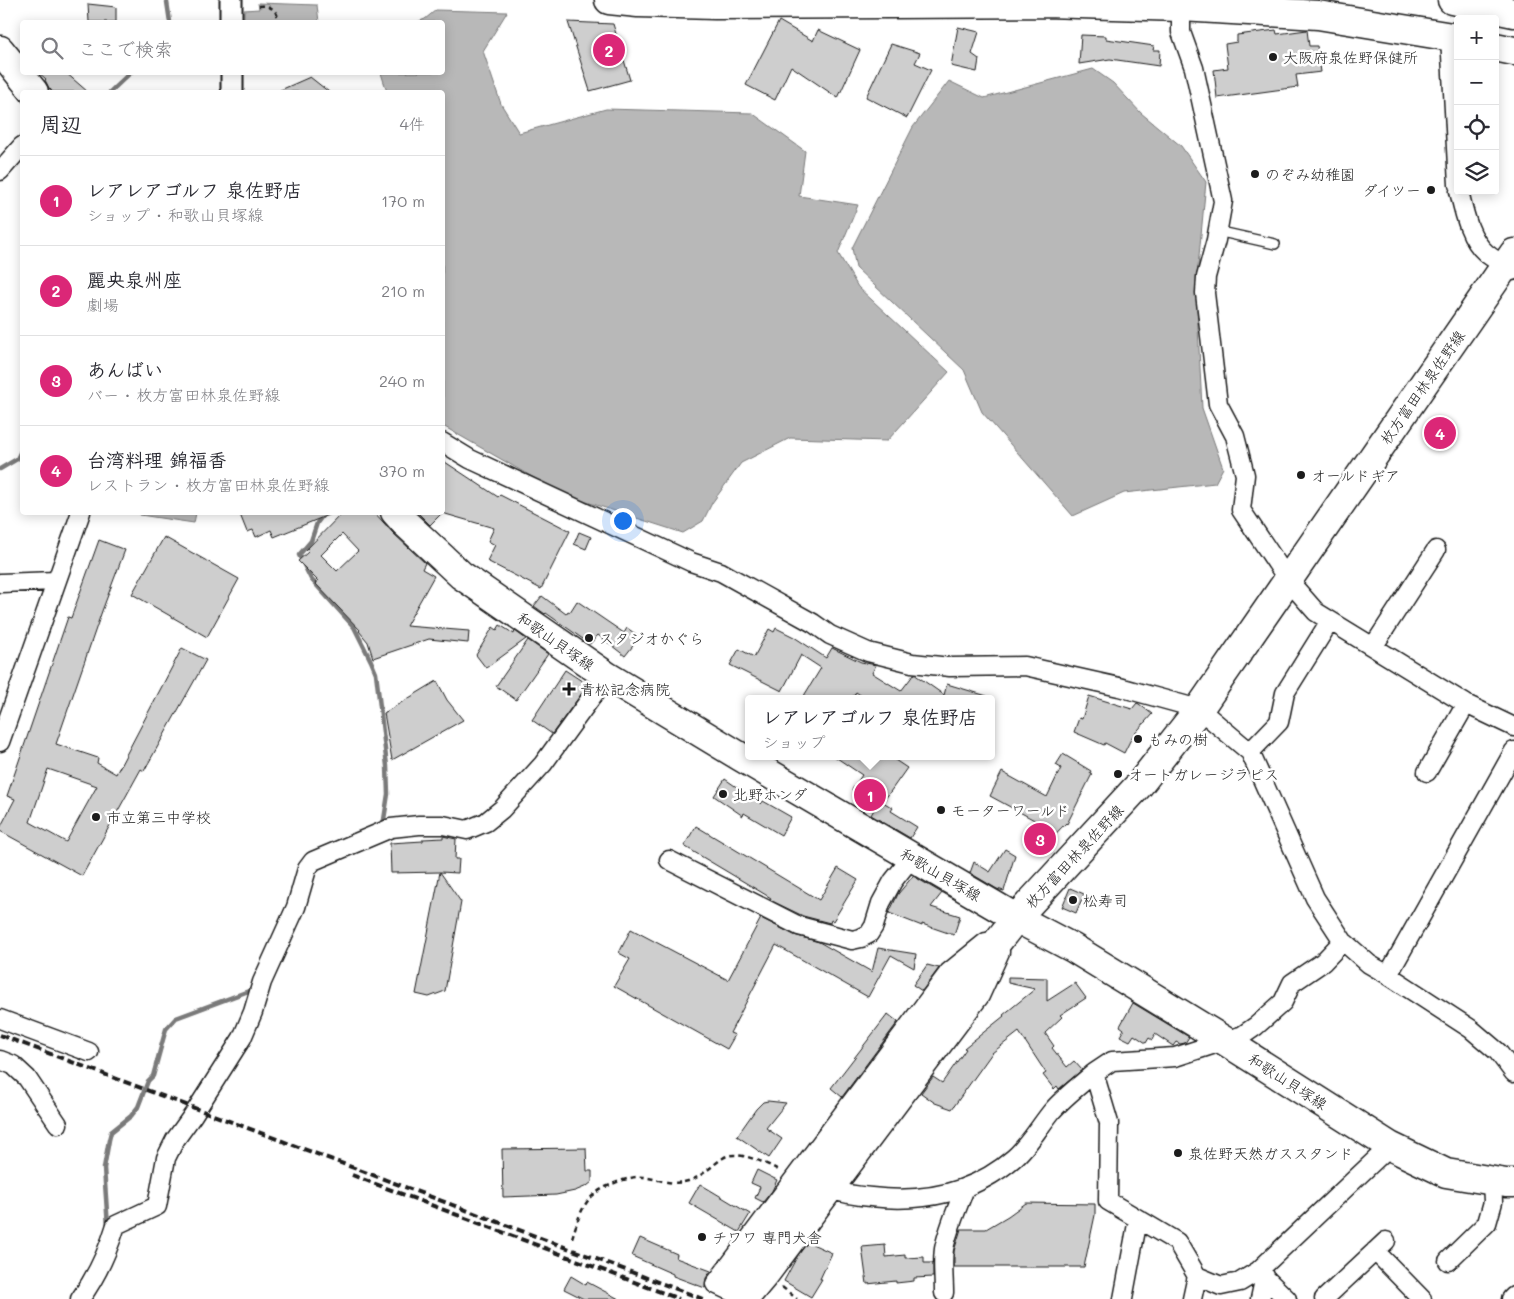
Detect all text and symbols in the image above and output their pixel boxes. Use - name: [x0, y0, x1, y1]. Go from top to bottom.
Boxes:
- map controls: [1454, 15, 1499, 195]
- button: +: [1454, 15, 1499, 60]
- search box: [20, 20, 445, 75]
- pin: 2: [593, 31, 625, 69]
- icon: search: [38, 34, 66, 62]
- text: ここで検索: [78, 36, 173, 61]
- place label: 大阪府泉佐野保健所: [1283, 47, 1418, 67]
- marker: 大阪府泉佐野保健所: [1267, 51, 1279, 63]
- button: −: [1454, 60, 1499, 105]
- button: locate: [1454, 105, 1499, 150]
- text: 周辺: [40, 110, 82, 137]
- text: 4件: [400, 113, 425, 134]
- button: layers: [1454, 150, 1499, 195]
- place label: のぞみ幼稚園: [1265, 164, 1355, 184]
- marker: のぞみ幼稚園: [1249, 168, 1261, 180]
- text: レアレアゴルフ 泉佐野店: [87, 177, 302, 202]
- place label: ダイツー: [1362, 180, 1421, 200]
- marker: ダイツー: [1425, 184, 1437, 196]
- text: 1: [52, 190, 60, 211]
- text: 170 m: [381, 190, 425, 211]
- text: ショップ · 和歌山貝塚線: [87, 204, 264, 225]
- text: 麗央泉州座: [87, 267, 182, 292]
- text: 2: [52, 280, 60, 301]
- text: 210 m: [381, 280, 425, 301]
- text: 劇場: [87, 294, 119, 315]
- street label: 枚方富田林泉佐野線: [1375, 326, 1469, 448]
- text: あんばい: [87, 357, 163, 382]
- text: 3: [51, 370, 61, 391]
- text: 240 m: [379, 370, 425, 391]
- text: バー · 枚方富田林泉佐野線: [87, 384, 280, 405]
- pin: 4: [1424, 414, 1456, 452]
- text: 台湾料理 錦福香: [87, 447, 227, 472]
- text: 4: [51, 460, 61, 481]
- text: 370 m: [379, 460, 425, 481]
- place label: オールドギア: [1311, 465, 1400, 485]
- marker: オールドギア: [1295, 469, 1307, 481]
- text: レストラン · 枚方富田林泉佐野線: [87, 474, 330, 495]
- your location: [610, 508, 636, 534]
- street label: 和歌山貝塚線: [513, 607, 599, 675]
- place label: スタジオかぐら: [599, 628, 704, 648]
- marker: スタジオかぐら: [583, 632, 595, 644]
- place label: 青松記念病院: [580, 679, 670, 699]
- marker: 青松記念病院: [562, 682, 576, 696]
- popup: [745, 695, 995, 760]
- text: レアレアゴルフ 泉佐野店: [762, 704, 978, 729]
- place label: もみの樹: [1148, 729, 1208, 749]
- text: ショップ: [762, 731, 826, 752]
- marker: もみの樹: [1132, 733, 1144, 745]
- place label: オートガレージラピス: [1128, 764, 1279, 784]
- marker: オートガレージラピス: [1112, 768, 1124, 780]
- pin: 1: [854, 776, 886, 814]
- place label: 北野ホンダ: [733, 784, 807, 804]
- marker: 北野ホンダ: [717, 788, 729, 800]
- place label: モーターワールド: [951, 800, 1070, 820]
- street label: 枚方富田林泉佐野線: [1021, 800, 1127, 912]
- marker: モーターワールド: [935, 804, 947, 816]
- place label: 市立第三中学校: [106, 807, 211, 827]
- marker: 市立第三中学校: [90, 811, 102, 823]
- pin: 3: [1024, 820, 1056, 858]
- street label: 和歌山貝塚線: [897, 843, 985, 905]
- place label: 松寿司: [1083, 890, 1128, 910]
- marker: 松寿司: [1067, 894, 1079, 906]
- street label: 和歌山貝塚線: [1245, 1048, 1331, 1114]
- place label: 泉佐野天然ガススタンド: [1188, 1143, 1354, 1163]
- marker: 泉佐野天然ガススタンド: [1172, 1147, 1184, 1159]
- place label: チワワ 専門犬舎: [712, 1227, 822, 1247]
- marker: チワワ 専門犬舎: [696, 1231, 708, 1243]

